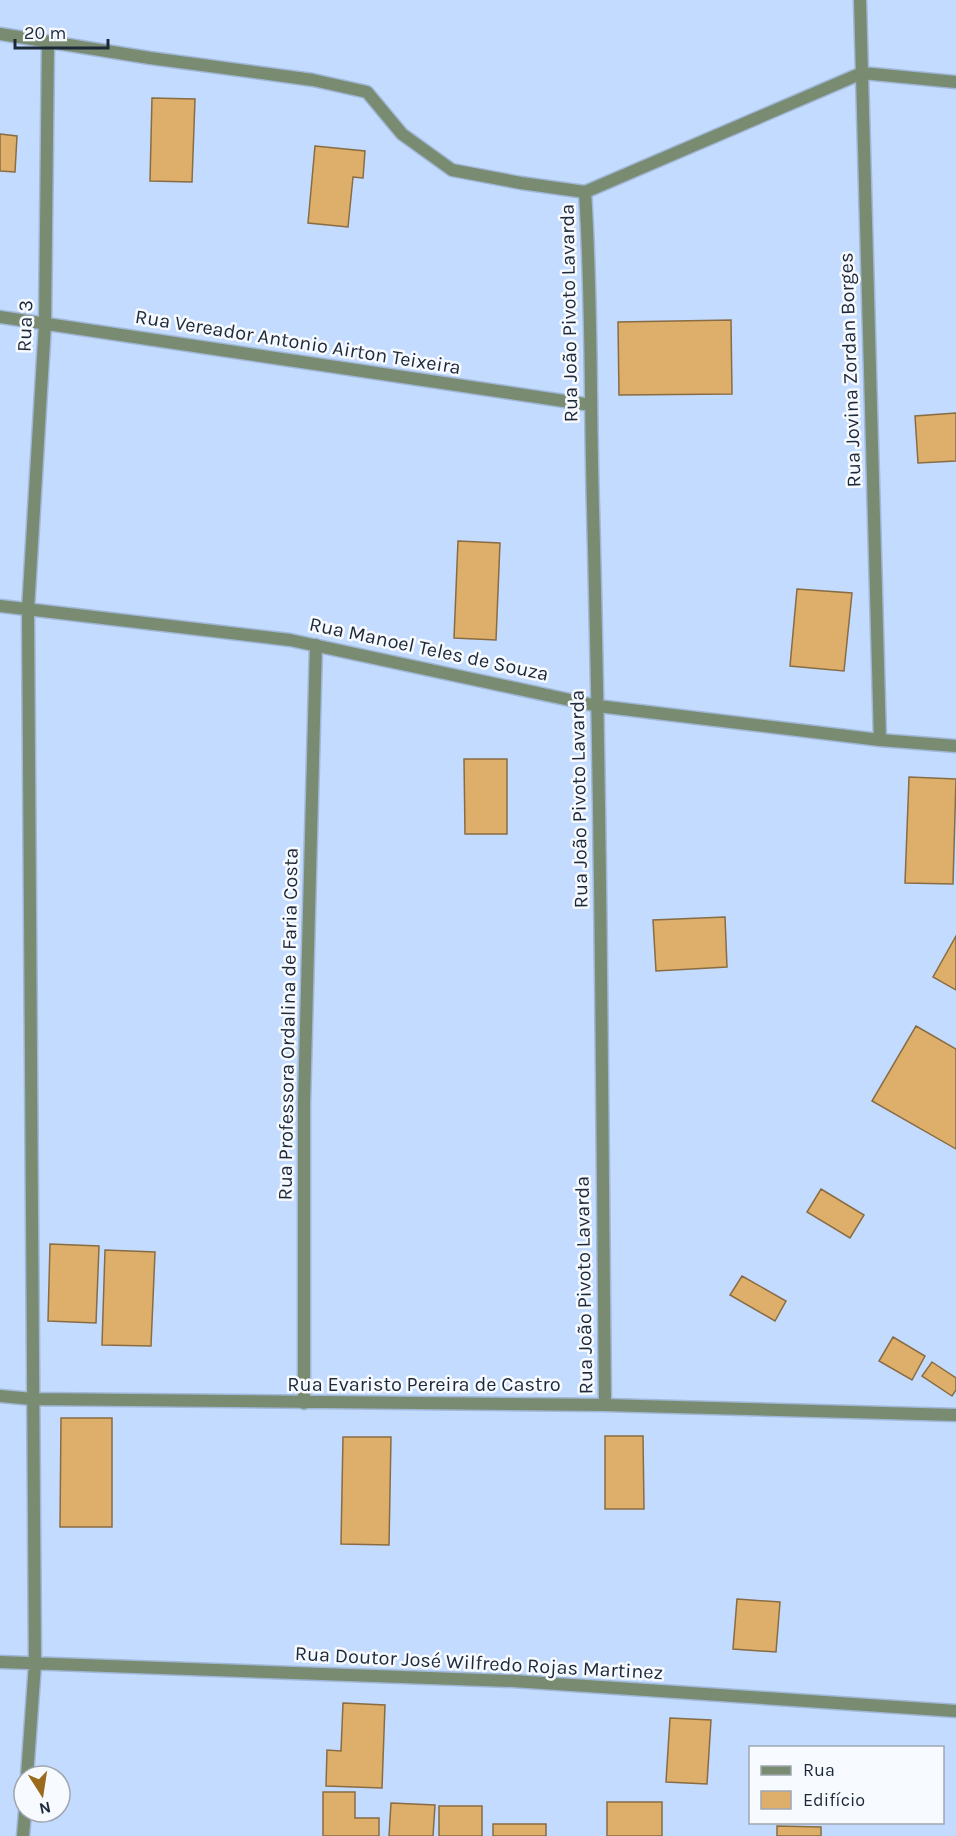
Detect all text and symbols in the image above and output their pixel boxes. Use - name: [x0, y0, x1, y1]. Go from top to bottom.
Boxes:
- scale bar: [15, 12, 108, 50]
- text: 20 m: [24, 22, 66, 44]
- street label: Rua João Pivoto Lavarda: [556, 204, 582, 422]
- street label: Rua Jovina Zordan Borges: [834, 252, 866, 488]
- street label: Rua 3: [13, 300, 37, 352]
- street label: Rua Vereador Antonio Airton Teixeira: [134, 305, 462, 379]
- street label: Rua Manoel Teles de Souza: [307, 612, 551, 686]
- street label: Rua João Pivoto Lavarda: [566, 690, 592, 908]
- street label: Rua Professora Ordalina de Faria Costa: [273, 847, 303, 1201]
- street label: Rua João Pivoto Lavarda: [571, 1176, 597, 1394]
- street label: Rua Evaristo Pereira de Castro: [287, 1373, 561, 1396]
- street label: Rua Doutor José Wilfredo Rojas Martinez: [294, 1642, 664, 1684]
- legend: [749, 1746, 944, 1824]
- text: Rua: [803, 1759, 835, 1781]
- north arrow: [12, 1764, 72, 1824]
- text: Edifício: [803, 1789, 865, 1811]
- text: N: [37, 1798, 53, 1819]

